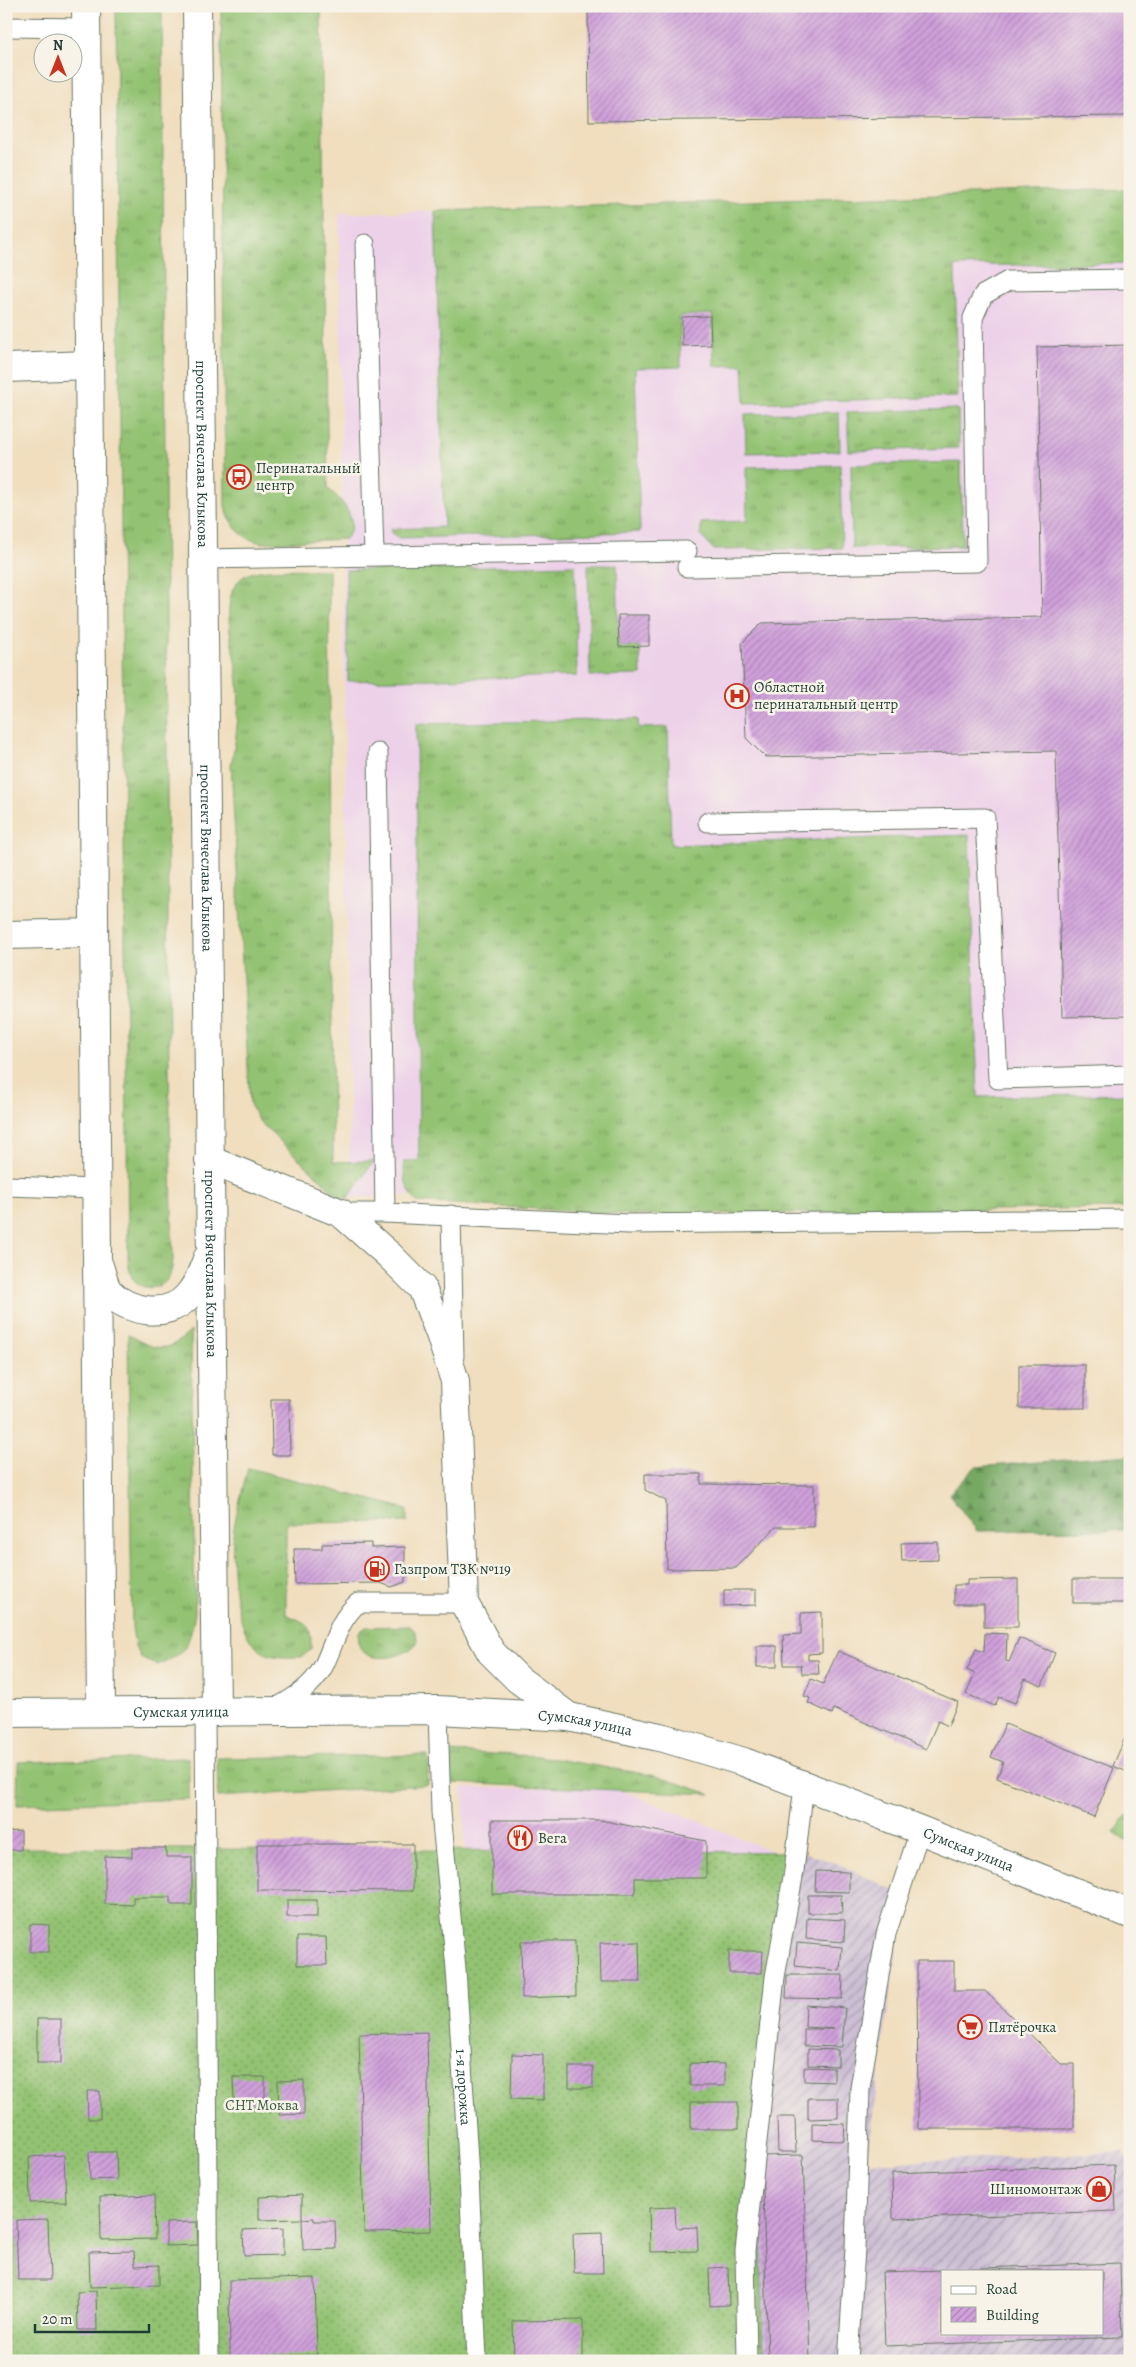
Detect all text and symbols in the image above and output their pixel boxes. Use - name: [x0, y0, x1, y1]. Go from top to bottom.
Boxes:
- north arrow: [32, 32, 82, 82]
- text: N: [53, 36, 63, 55]
- street label: проспект Вячеслава Клыкова: [191, 360, 213, 548]
- place label: Перинатальный центр: [256, 458, 361, 495]
- bus stop icon: Перинатальный центр: [226, 464, 252, 490]
- place label: Областной перинатальный центр: [754, 677, 898, 714]
- hospital icon: Областной перинатальный центр: [724, 683, 750, 709]
- street label: проспект Вячеслава Клыкова: [195, 764, 218, 952]
- street label: проспект Вячеслава Клыкова: [200, 1170, 222, 1358]
- fuel station icon: Газпром ТЗК №119: [364, 1556, 390, 1582]
- place label: Газпром ТЗК №119: [394, 1559, 511, 1579]
- street label: Сумская улица: [133, 1701, 229, 1722]
- street label: Сумская улица: [538, 1705, 634, 1741]
- street label: Сумская улица: [920, 1822, 1017, 1876]
- restaurant icon: Вега: [507, 1825, 533, 1851]
- place label: Вега: [538, 1828, 567, 1848]
- supermarket icon: Пятёрочка: [957, 2014, 983, 2040]
- place label: Пятёрочка: [988, 2017, 1057, 2037]
- street label: 1-я дорожка: [451, 2048, 476, 2126]
- park label: СНТ Моква: [225, 2095, 299, 2115]
- shop icon: Шиномонтаж: [1086, 2176, 1112, 2202]
- place label: Шиномонтаж: [990, 2179, 1082, 2199]
- legend: [941, 2270, 1104, 2334]
- text: Road: [986, 2279, 1018, 2299]
- scale bar: [35, 2302, 149, 2334]
- text: Building: [986, 2305, 1039, 2325]
- text: 20 m: [42, 2309, 73, 2329]

